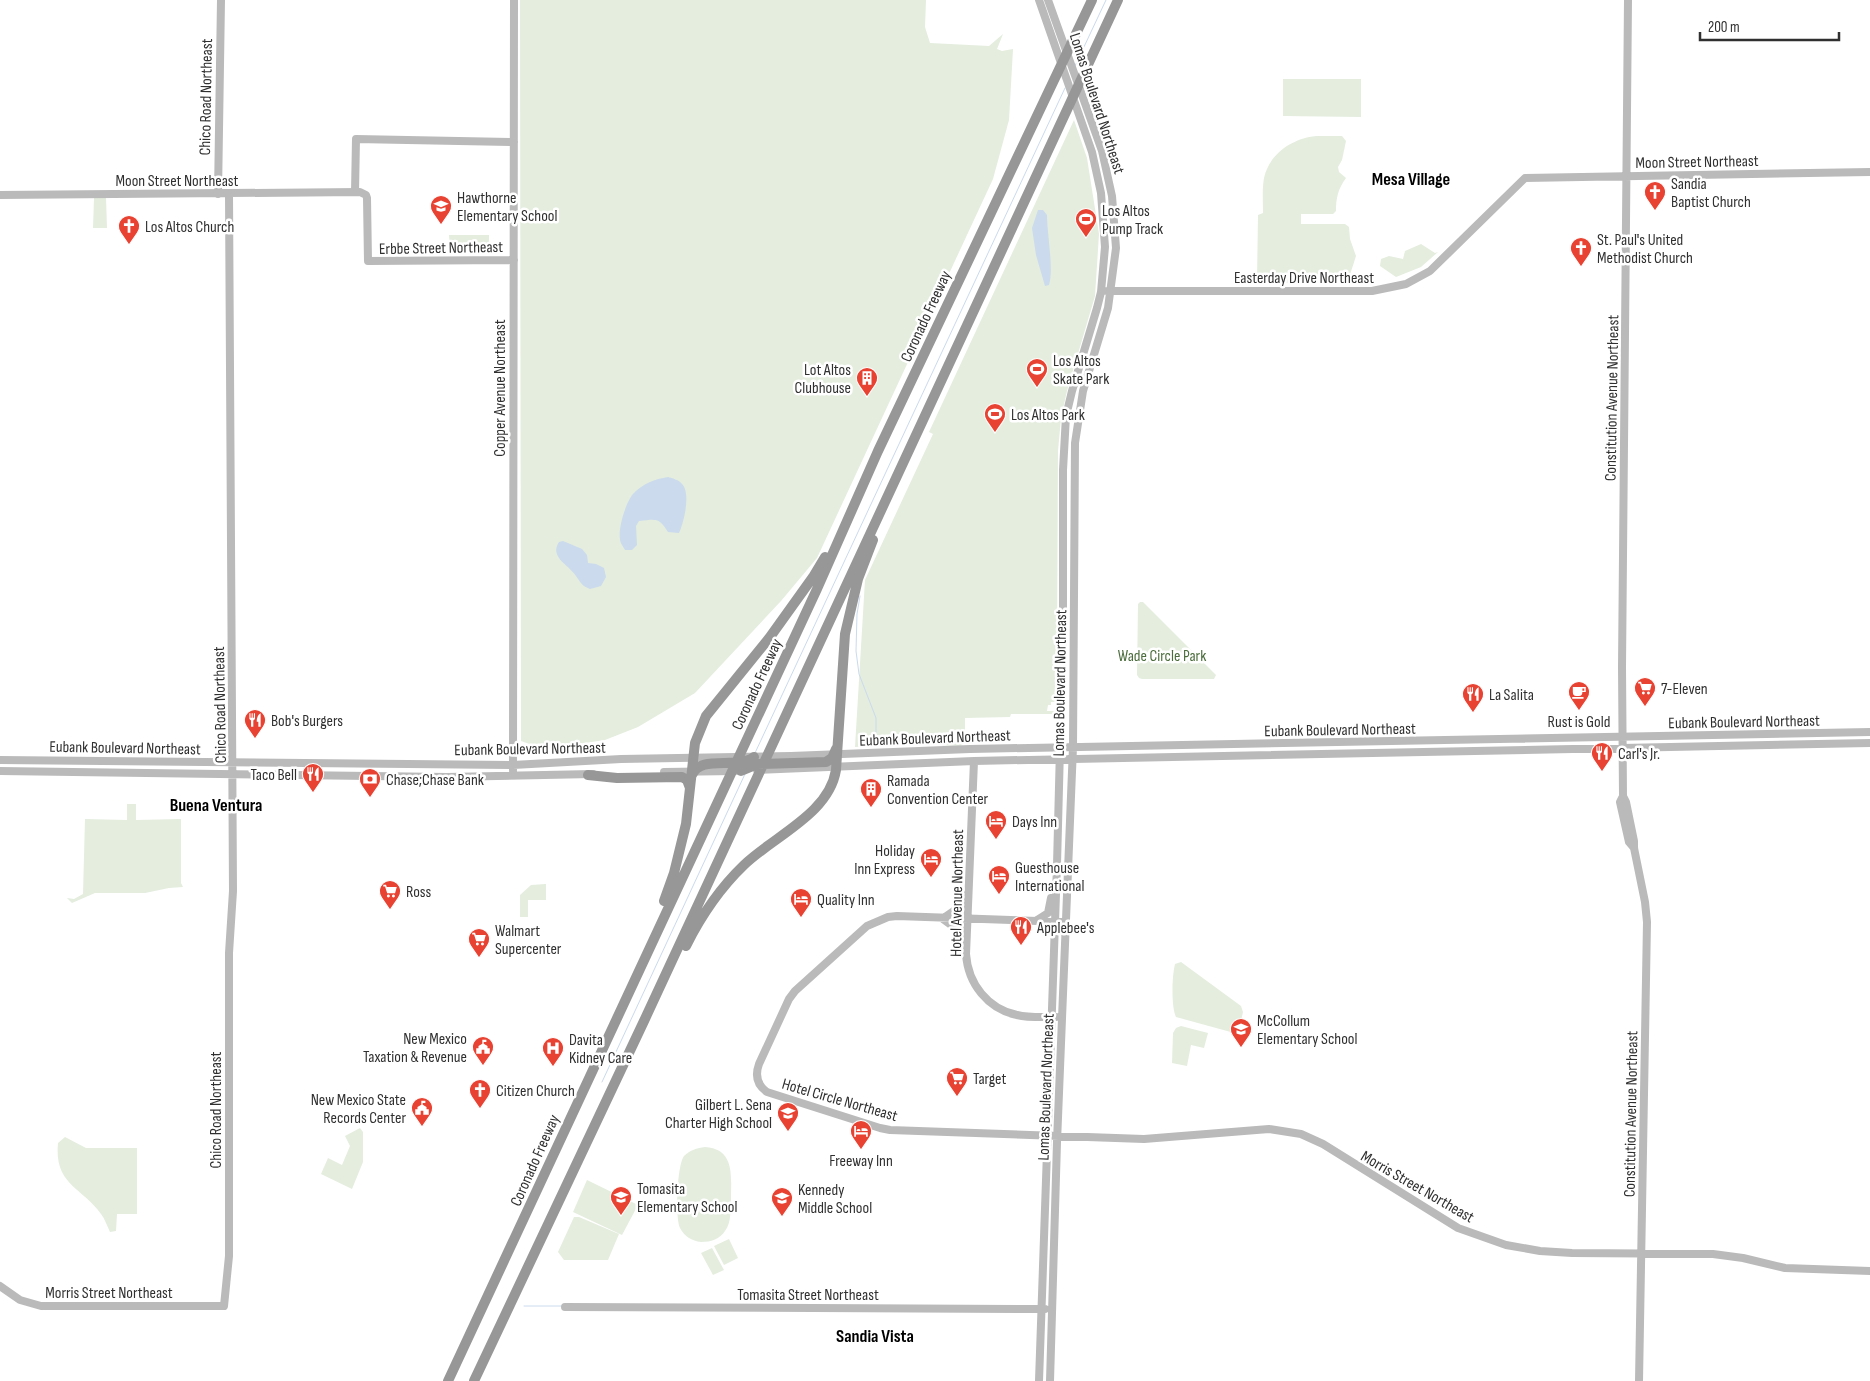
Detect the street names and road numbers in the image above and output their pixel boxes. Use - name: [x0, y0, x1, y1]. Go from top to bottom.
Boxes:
- street label: Lomas Boulevard Northeast: [1065, 31, 1128, 176]
- street label: Chico Road Northeast: [196, 38, 217, 156]
- street label: Moon Street Northeast: [1635, 152, 1759, 173]
- street label: Moon Street Northeast: [115, 172, 239, 191]
- street label: Erbbe Street Northeast: [379, 238, 503, 259]
- street label: Coronado Freeway: [897, 268, 956, 365]
- street label: Easterday Drive Northeast: [1234, 269, 1374, 288]
- street label: Constitution Avenue Northeast: [1602, 315, 1623, 481]
- street label: Copper Avenue Northeast: [491, 319, 510, 457]
- street label: Lomas Boulevard Northeast: [1050, 609, 1071, 757]
- street label: Coronado Freeway: [728, 636, 787, 733]
- street label: Chico Road Northeast: [210, 646, 231, 764]
- street label: Eubank Boulevard Northeast: [1668, 712, 1820, 733]
- street label: Eubank Boulevard Northeast: [1264, 720, 1416, 741]
- street label: Eubank Boulevard Northeast: [859, 726, 1011, 751]
- street label: Eubank Boulevard Northeast: [49, 738, 201, 759]
- street label: Eubank Boulevard Northeast: [454, 739, 606, 760]
- street label: Hotel Avenue Northeast: [947, 829, 968, 957]
- street label: Lomas Boulevard Northeast: [1034, 1013, 1059, 1161]
- street label: Constitution Avenue Northeast: [1621, 1031, 1642, 1197]
- street label: Chico Road Northeast: [207, 1051, 226, 1168]
- street label: Hotel Circle Northeast: [780, 1075, 900, 1126]
- street label: Coronado Freeway: [507, 1112, 564, 1209]
- street label: Morris Street Northeast: [1357, 1147, 1477, 1227]
- street label: Morris Street Northeast: [45, 1284, 173, 1303]
- street label: Tomasita Street Northeast: [737, 1286, 879, 1305]

